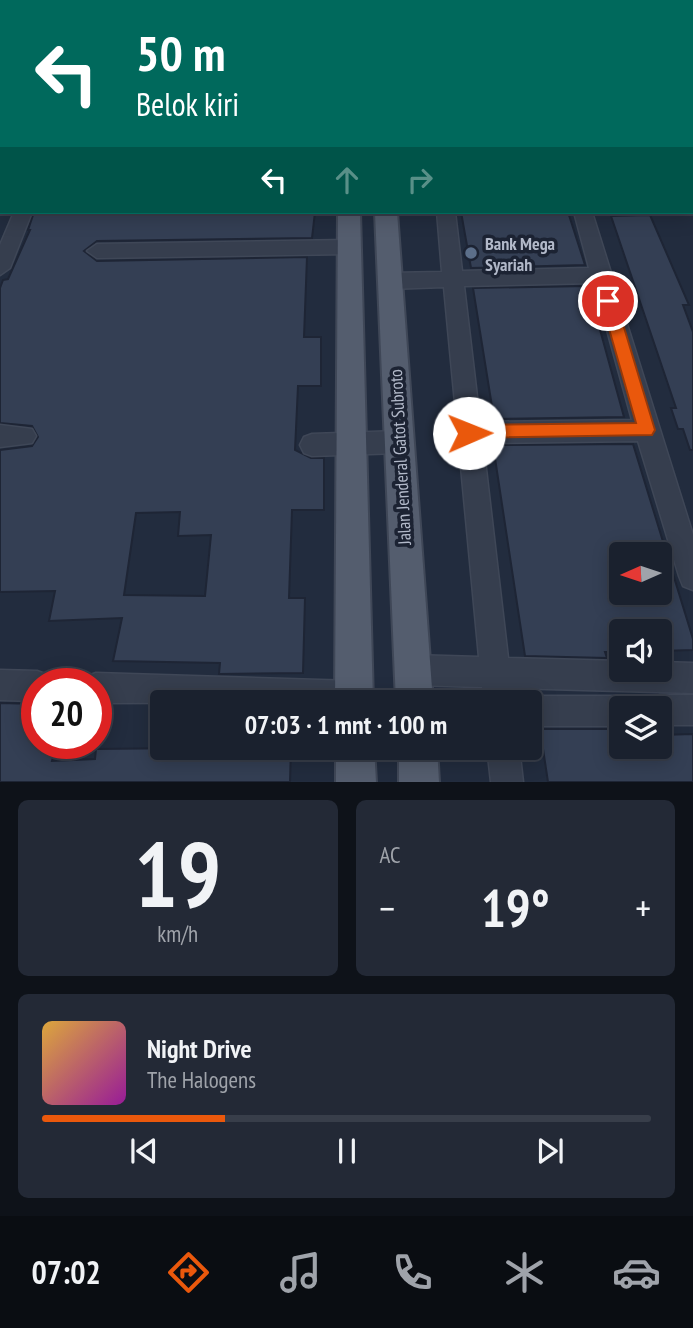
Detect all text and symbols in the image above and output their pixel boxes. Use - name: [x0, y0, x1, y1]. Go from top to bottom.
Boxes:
- text: 50 m: [136, 21, 225, 85]
- icon: left: [21, 28, 112, 119]
- text: Belok kiri: [136, 83, 239, 125]
- icon: left: [255, 161, 293, 199]
- icon: ahead: [328, 161, 366, 199]
- icon: right: [401, 161, 439, 199]
- place label: Bank Mega Syariah: [485, 232, 555, 276]
- marker: Bank Mega Syariah: [463, 245, 479, 261]
- pin: [578, 271, 638, 331]
- icon: arrive: [589, 282, 627, 320]
- street label: Jalan Jenderal Gatot Subroto: [384, 368, 416, 546]
- position arrow: [432, 396, 506, 470]
- north arrow: [609, 542, 672, 606]
- map controls: [609, 542, 672, 759]
- button: sound: [609, 619, 672, 682]
- speed limit sign: 20: [21, 668, 112, 759]
- button: layers: [609, 696, 672, 759]
- text: 07:03 · 1 mnt · 100 m: [245, 708, 447, 741]
- text: 19: [134, 814, 221, 932]
- text: AC: [380, 840, 400, 869]
- text: 19°: [481, 874, 550, 941]
- text: −: [380, 883, 395, 932]
- text: +: [635, 883, 651, 932]
- text: km/h: [157, 919, 198, 948]
- text: Night Drive: [147, 1032, 252, 1065]
- text: The Halogens: [147, 1065, 256, 1094]
- icon: previous: [125, 1132, 163, 1170]
- icon: pause: [328, 1132, 366, 1170]
- icon: next: [531, 1132, 569, 1170]
- icon: directions: [164, 1248, 213, 1297]
- icon: music: [276, 1248, 325, 1297]
- icon: phone: [388, 1248, 437, 1297]
- icon: climate: [500, 1248, 549, 1297]
- icon: car: [612, 1248, 661, 1297]
- text: 07:02: [32, 1251, 101, 1293]

